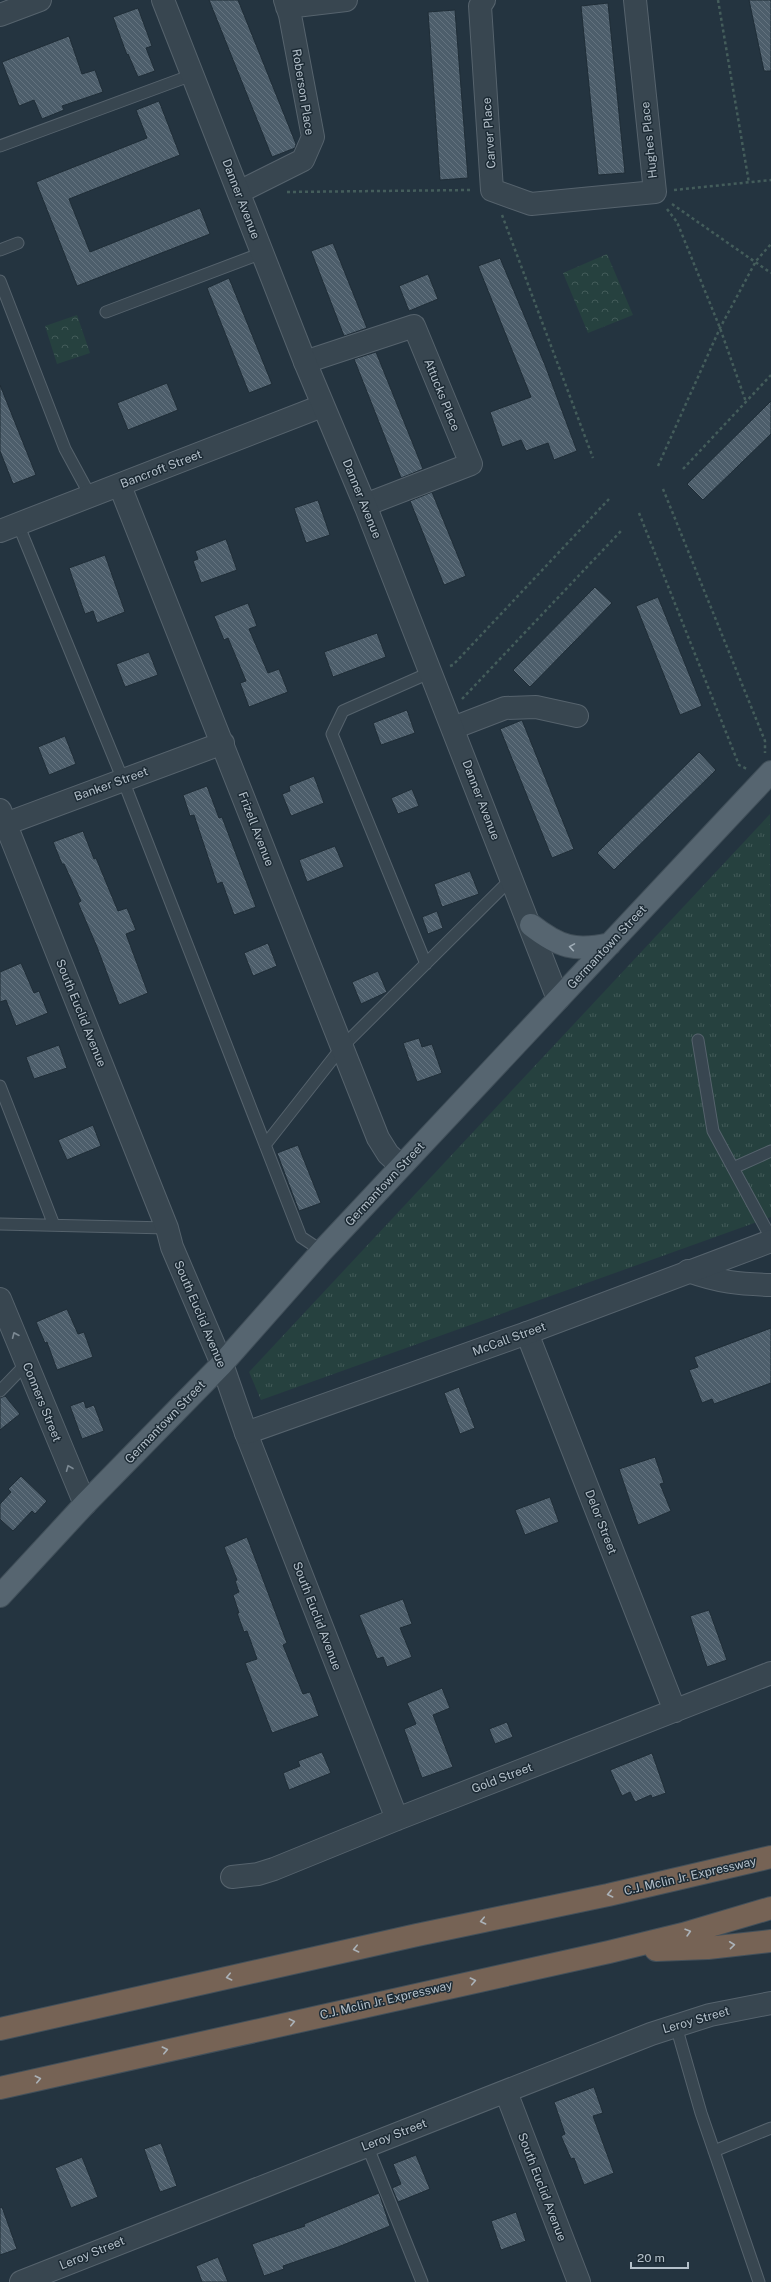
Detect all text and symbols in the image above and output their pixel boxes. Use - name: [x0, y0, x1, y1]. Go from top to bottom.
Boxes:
- street label: Roberson Place: [289, 48, 317, 136]
- street label: Carver Place: [480, 97, 498, 169]
- street label: Hughes Place: [638, 101, 660, 179]
- street label: Danner Avenue: [219, 157, 263, 241]
- street label: Attucks Place: [421, 357, 463, 433]
- street label: Bancroft Street: [118, 447, 204, 491]
- street label: Danner Avenue: [340, 457, 384, 541]
- street label: Danner Avenue: [459, 758, 503, 842]
- street label: Banker Street: [72, 764, 150, 804]
- street label: Frizell Avenue: [235, 790, 277, 868]
- street label: Germantown Street: [565, 902, 650, 992]
- one-way arrow: [569, 943, 575, 952]
- street label: South Euclid Avenue: [53, 957, 109, 1069]
- street label: Germantown Street: [343, 1139, 428, 1229]
- street label: South Euclid Avenue: [171, 1258, 229, 1370]
- street label: McCall Street: [470, 1319, 548, 1359]
- one-way arrow: [12, 1331, 20, 1339]
- street label: Conners Street: [20, 1360, 64, 1444]
- street label: Germantown Street: [122, 1378, 208, 1466]
- one-way arrow: [65, 1465, 73, 1472]
- street label: Delor Street: [582, 1488, 620, 1557]
- street label: South Euclid Avenue: [290, 1560, 344, 1672]
- street label: Gold Street: [470, 1760, 535, 1796]
- street label: C.J. Mclin Jr. Expressway: [622, 1854, 758, 1898]
- one-way arrow: [607, 1890, 613, 1898]
- one-way arrow: [480, 1916, 486, 1925]
- one-way arrow: [684, 1928, 691, 1937]
- one-way arrow: [729, 1941, 735, 1950]
- one-way arrow: [353, 1944, 359, 1952]
- one-way arrow: [226, 1973, 232, 1981]
- one-way arrow: [470, 1977, 476, 1985]
- street label: C.J. Mclin Jr. Expressway: [318, 1978, 454, 2022]
- street label: Leroy Street: [661, 2004, 731, 2036]
- one-way arrow: [288, 2018, 295, 2026]
- one-way arrow: [162, 2047, 168, 2055]
- one-way arrow: [35, 2076, 41, 2084]
- street label: Leroy Street: [359, 2116, 429, 2154]
- street label: South Euclid Avenue: [515, 2131, 569, 2243]
- street label: Leroy Street: [57, 2233, 127, 2272]
- scale bar: [631, 2244, 688, 2270]
- text: 20 m: [637, 2251, 665, 2265]

